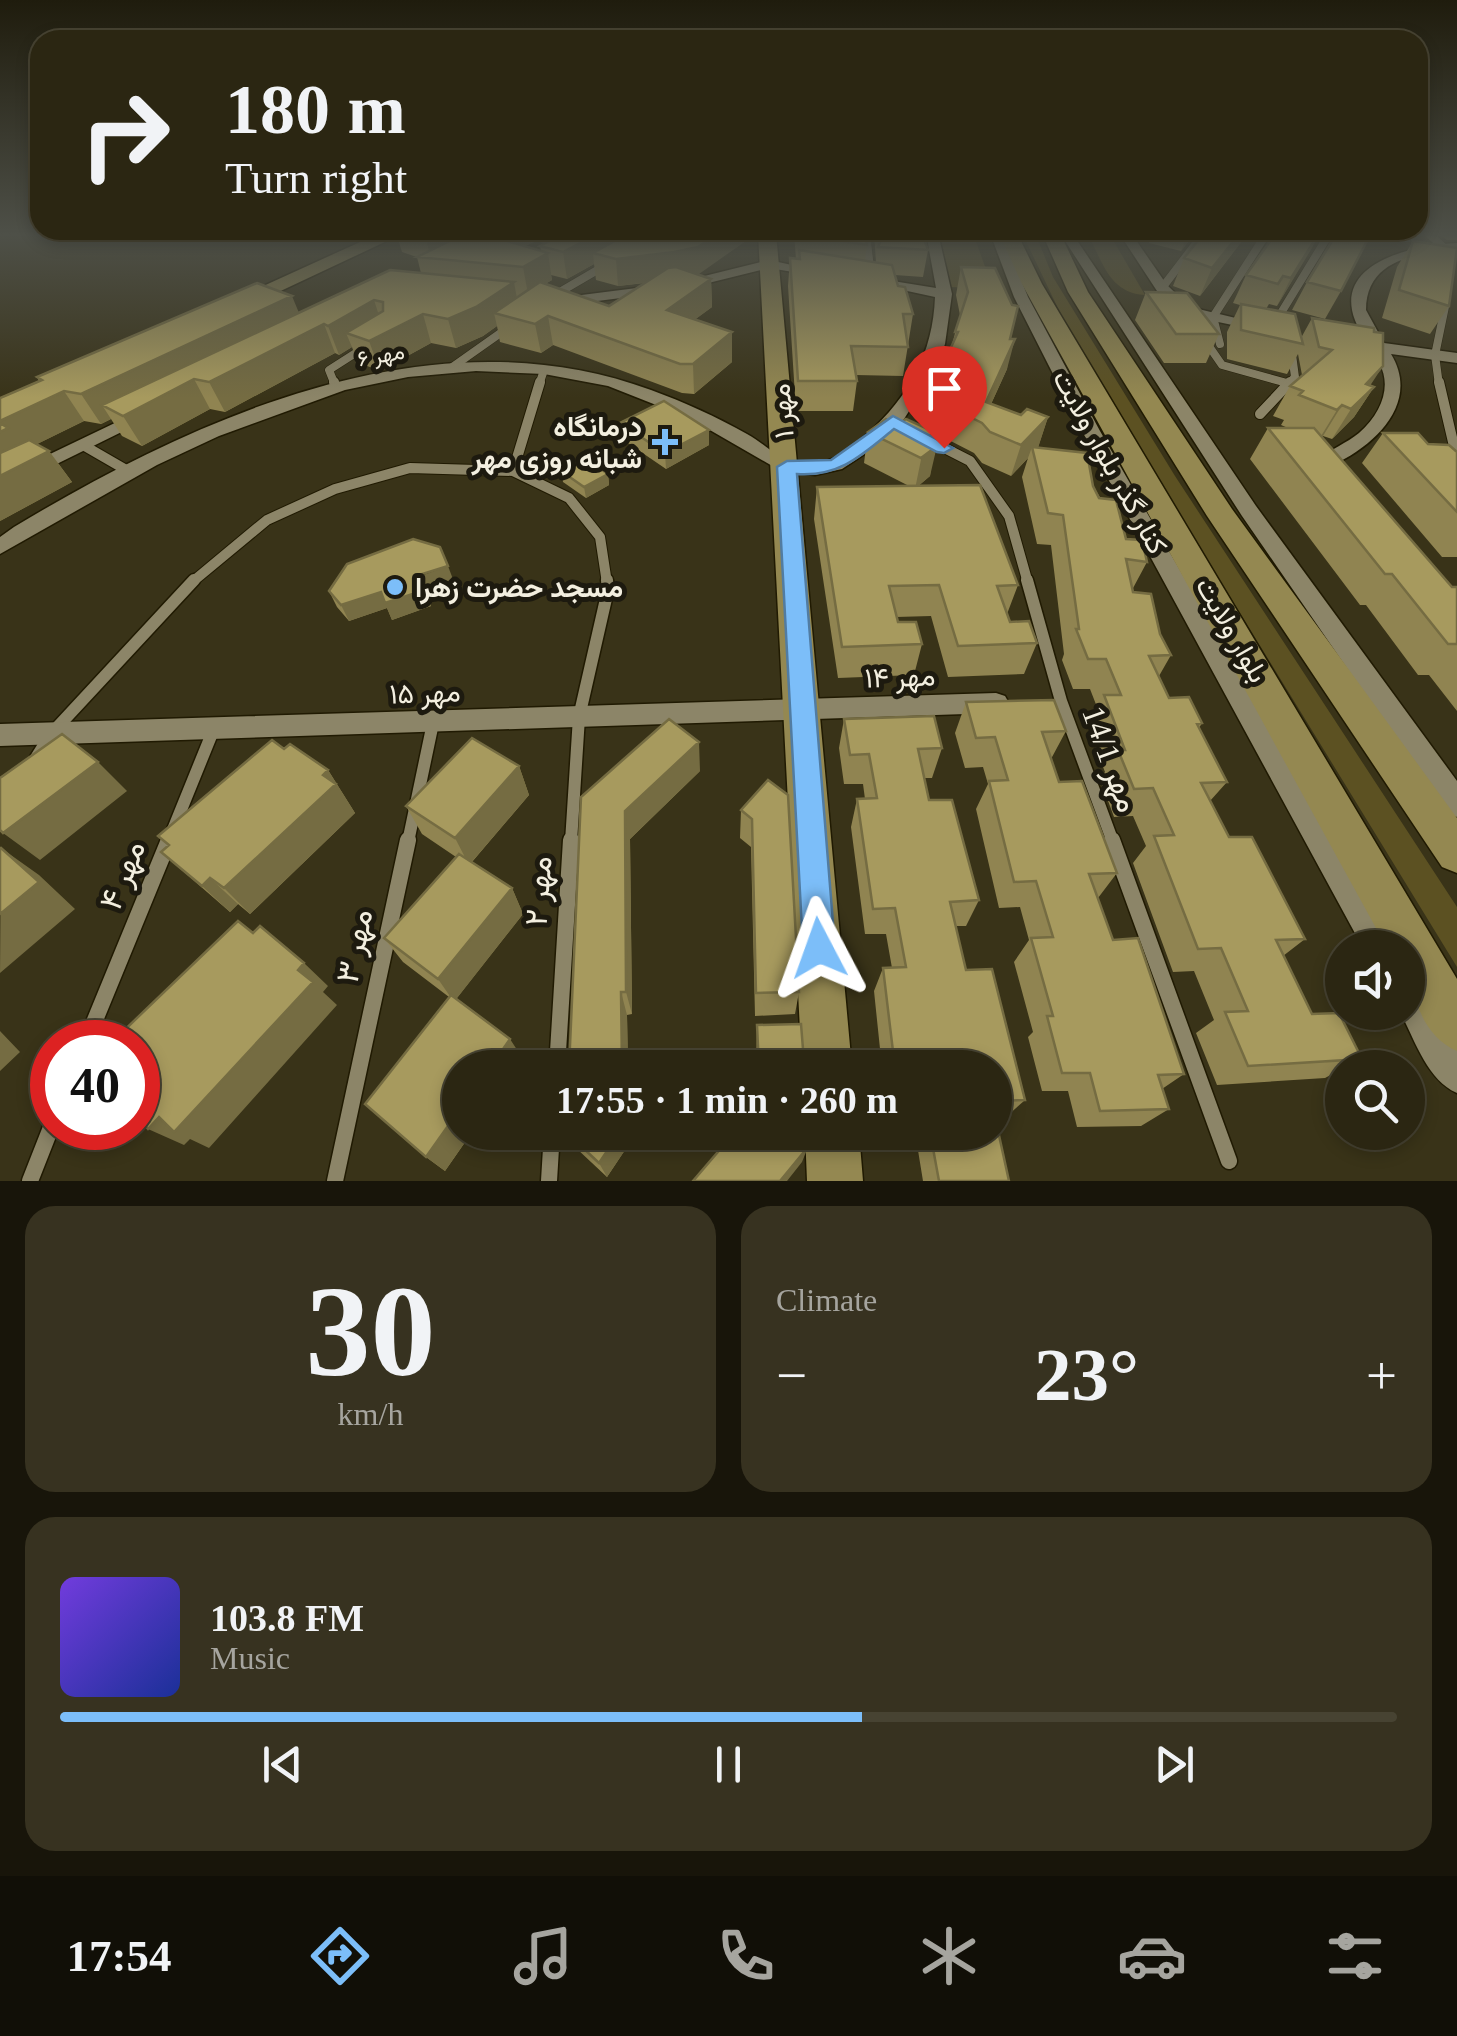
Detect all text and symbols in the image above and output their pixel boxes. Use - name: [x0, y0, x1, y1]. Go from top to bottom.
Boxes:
- icon: right: [60, 70, 190, 200]
- text: 180 m: [225, 71, 406, 148]
- text: Turn right: [225, 153, 407, 203]
- street label: مهر ۶: [355, 339, 407, 372]
- pin: [902, 346, 987, 449]
- icon: arrive: [917, 361, 972, 416]
- street label: کنار گذر بلوار ولایت: [1045, 365, 1173, 560]
- street label: مهر ۱: [764, 382, 802, 440]
- place label: درمانگاه شبانه روزی مهر: [471, 411, 642, 476]
- marker: درمانگاه شبانه روزی مهر: [652, 429, 678, 455]
- place label: مسجد حضرت زهرا: [415, 572, 623, 605]
- street label: بلوار ولایت: [1188, 572, 1274, 689]
- marker: مسجد حضرت زهرا: [384, 576, 406, 598]
- street label: مهر ۱۴: [864, 660, 936, 696]
- street label: مهر ۱۵: [389, 676, 461, 712]
- street label: مهر 14/1: [1073, 701, 1147, 818]
- street label: مهر ۴: [92, 835, 154, 916]
- street label: مهر ۲: [518, 855, 560, 927]
- position arrow: [767, 896, 871, 1000]
- street label: مهر ۳: [329, 906, 381, 987]
- map controls: [1325, 930, 1425, 1150]
- button: sound: [1325, 930, 1425, 1030]
- speed limit sign: 40: [30, 1020, 160, 1150]
- button: search: [1325, 1050, 1425, 1150]
- text: 17:55 · 1 min · 260 m: [556, 1079, 898, 1121]
- text: 30: [306, 1259, 436, 1403]
- text: Climate: [776, 1282, 877, 1318]
- text: 23°: [1034, 1333, 1139, 1416]
- text: −: [776, 1345, 807, 1406]
- text: +: [1366, 1345, 1397, 1406]
- text: km/h: [338, 1396, 403, 1432]
- text: 103.8 FM: [210, 1597, 364, 1639]
- text: Music: [210, 1640, 290, 1676]
- icon: previous: [255, 1737, 310, 1792]
- icon: pause: [701, 1737, 756, 1792]
- icon: next: [1147, 1737, 1202, 1792]
- icon: directions: [305, 1921, 375, 1991]
- icon: music: [508, 1921, 578, 1991]
- icon: phone: [711, 1921, 781, 1991]
- icon: climate: [914, 1921, 984, 1991]
- icon: car: [1117, 1921, 1187, 1991]
- icon: filters: [1320, 1921, 1390, 1991]
- text: 17:54: [67, 1931, 172, 1981]

